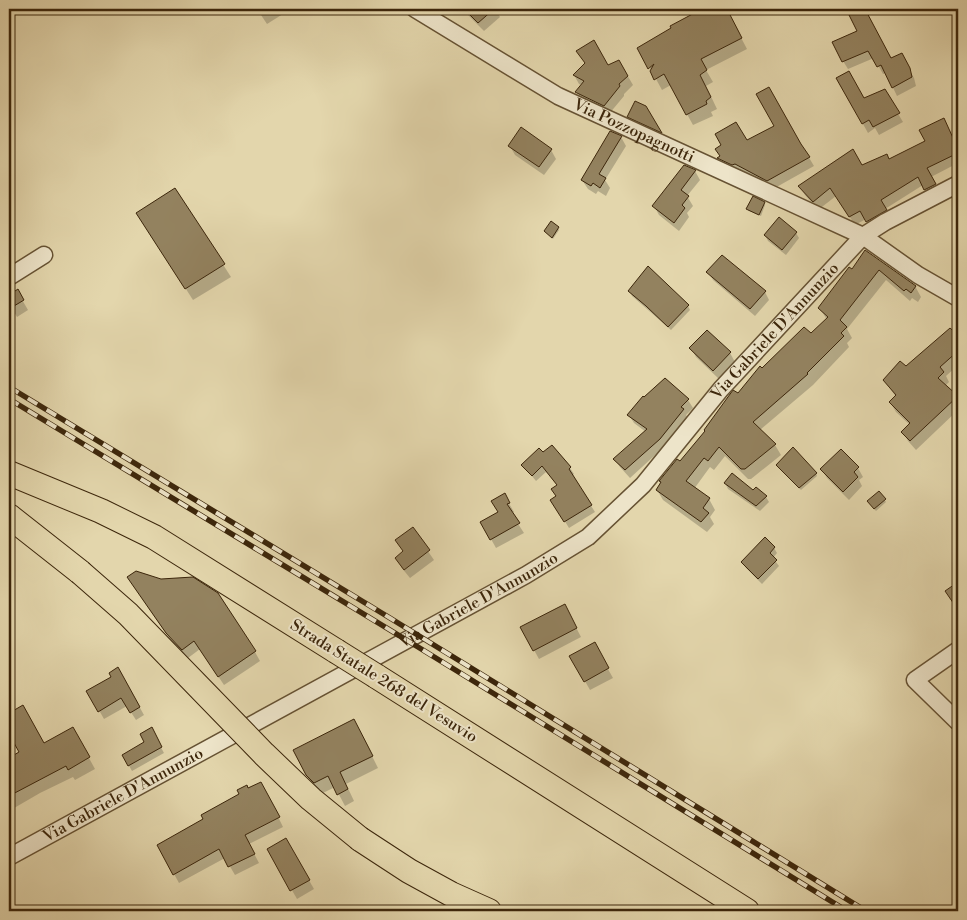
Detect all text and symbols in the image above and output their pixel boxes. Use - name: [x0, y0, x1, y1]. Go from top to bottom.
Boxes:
- street label: Via Pozzopagnotti: [569, 94, 698, 167]
- street label: Via Gabriele D'Annunzio: [706, 258, 843, 405]
- street label: Via Gabriele D'Annunzio: [394, 548, 562, 653]
- street label: Strada Statale 268 del Vesuvio: [287, 615, 481, 747]
- street label: Via Gabriele D'Annunzio: [39, 743, 207, 847]

